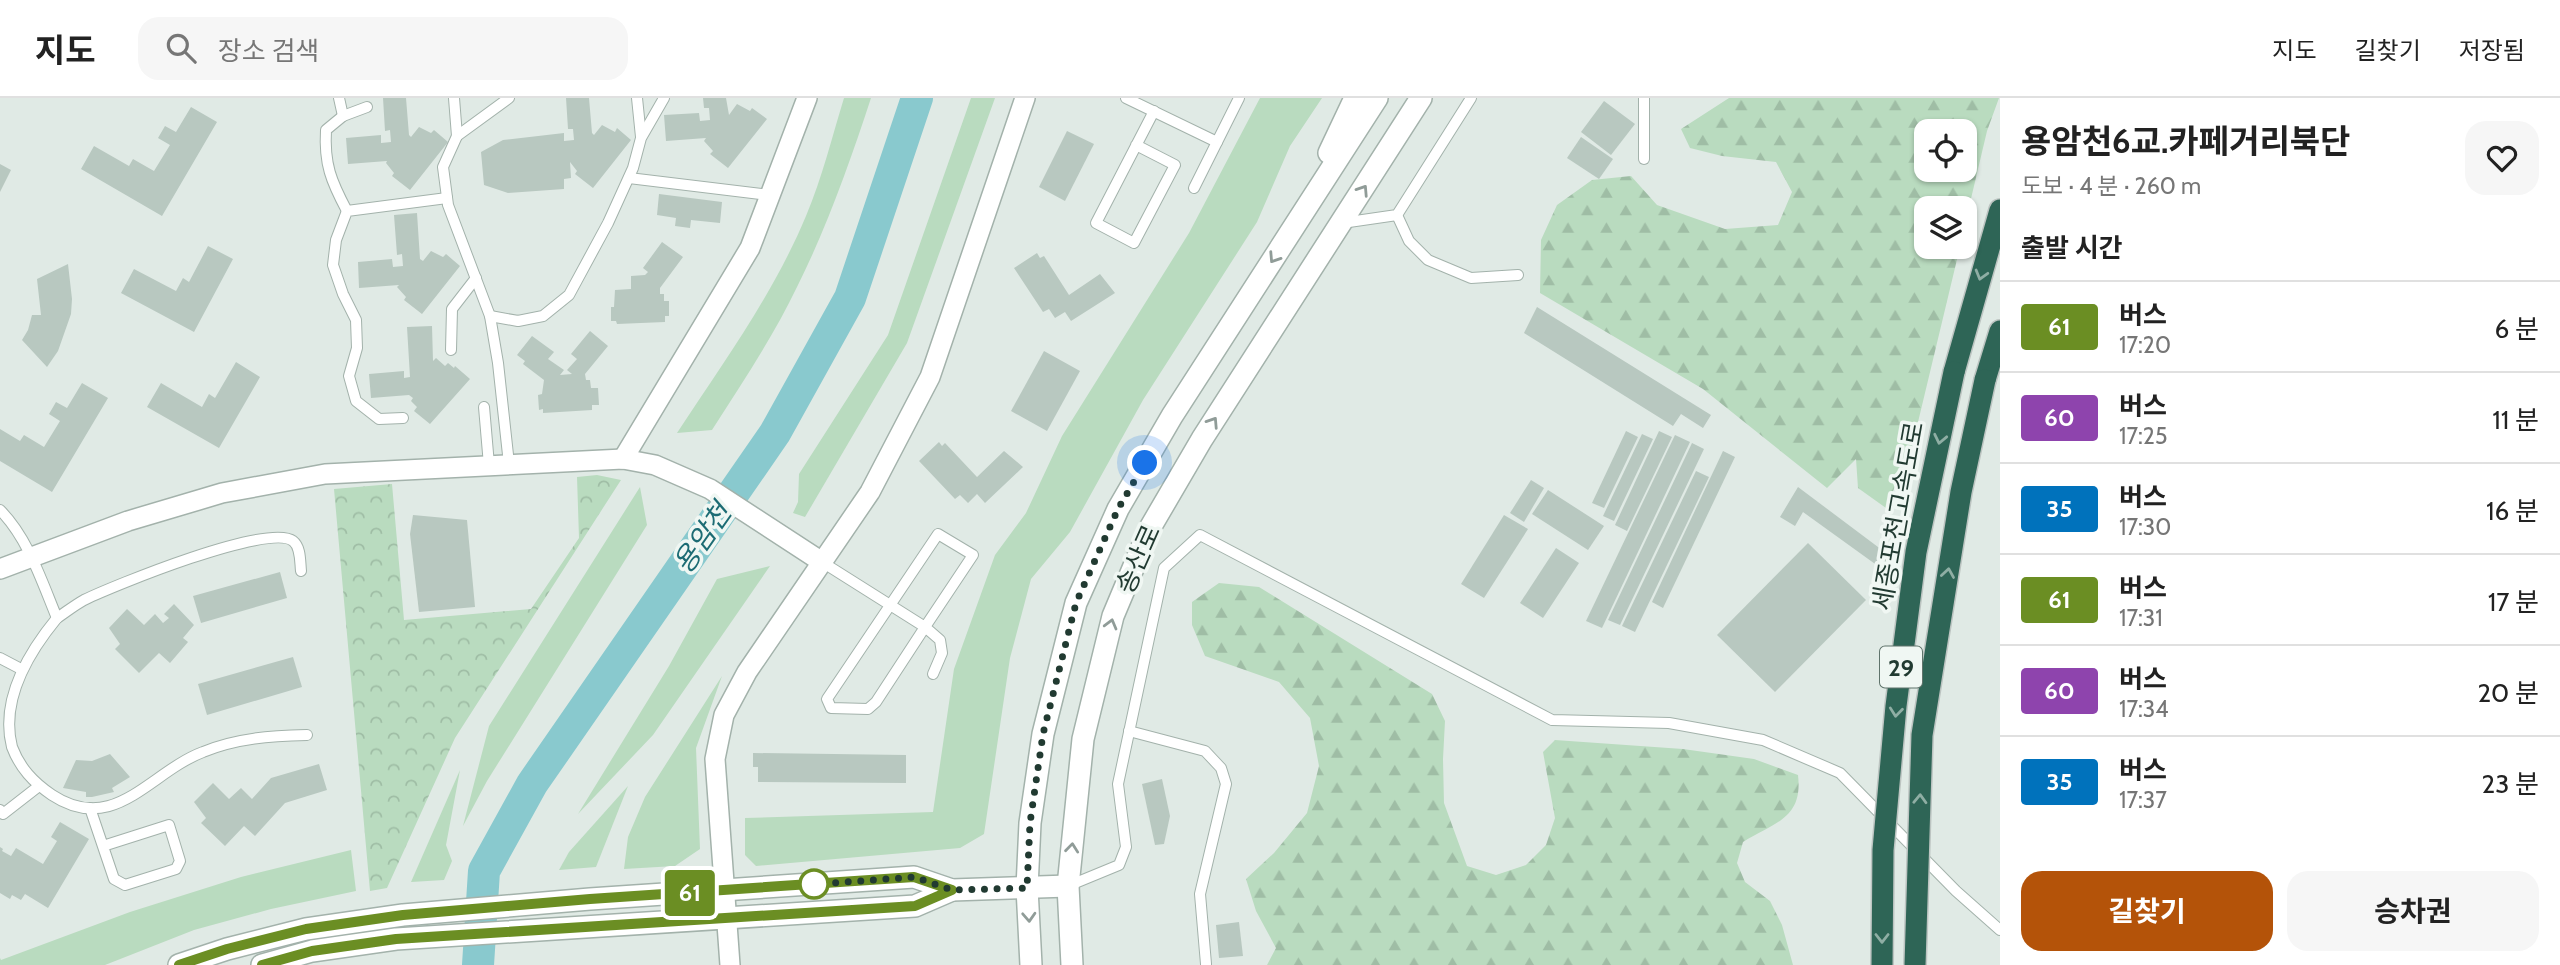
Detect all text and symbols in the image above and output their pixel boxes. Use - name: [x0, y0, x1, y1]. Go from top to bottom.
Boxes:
- search box: [138, 17, 628, 80]
- icon: search: [162, 29, 200, 67]
- text: 지도: [35, 30, 96, 70]
- text: 장소 검색: [218, 35, 319, 67]
- text: 지도: [2272, 36, 2317, 65]
- text: 길찾기: [2355, 36, 2421, 65]
- text: 저장됨: [2459, 36, 2525, 65]
- map controls: [1914, 119, 1977, 259]
- button: locate: [1914, 119, 1977, 182]
- text: 용암천6교.카페거리북단: [2021, 121, 2350, 161]
- button: heart: [2465, 121, 2539, 195]
- text: 도보 · 4 분 · 260 m: [2021, 172, 2201, 200]
- one-way arrow: [1355, 185, 1368, 198]
- button: layers: [1914, 196, 1977, 259]
- text: 출발 시간: [2021, 232, 2123, 264]
- one-way arrow: [1269, 251, 1282, 264]
- one-way arrow: [1975, 269, 1990, 281]
- text: 버스: [2119, 299, 2167, 331]
- text: 61: [2048, 312, 2071, 341]
- text: 6 분: [2494, 313, 2539, 345]
- text: 17:20: [2119, 331, 2171, 359]
- text: 버스: [2119, 390, 2167, 422]
- text: 60: [2044, 403, 2075, 432]
- text: 11 분: [2492, 404, 2539, 436]
- one-way arrow: [1205, 417, 1218, 430]
- street label: 세종포천고속도로: [1866, 419, 1930, 613]
- text: 17:25: [2119, 422, 2167, 450]
- one-way arrow: [1934, 433, 1949, 445]
- your location: [1127, 445, 1162, 480]
- text: 버스: [2119, 481, 2167, 513]
- water label: 용암천: [666, 494, 740, 579]
- text: 35: [2047, 494, 2072, 523]
- text: 16 분: [2486, 495, 2539, 527]
- text: 17:30: [2119, 513, 2171, 541]
- street label: 송산로: [1109, 520, 1167, 598]
- one-way arrow: [1940, 567, 1955, 579]
- text: 버스: [2119, 572, 2167, 604]
- text: 61: [2048, 585, 2071, 614]
- text: 17 분: [2488, 586, 2539, 618]
- text: 17:31: [2119, 604, 2163, 632]
- one-way arrow: [1103, 619, 1117, 631]
- road number: 29: [1880, 646, 1922, 688]
- text: 버스: [2119, 663, 2167, 695]
- text: 60: [2044, 676, 2075, 705]
- text: 20 분: [2477, 677, 2539, 709]
- text: 17:34: [2119, 695, 2169, 723]
- one-way arrow: [1888, 706, 1903, 717]
- text: 버스: [2119, 754, 2167, 786]
- text: 35: [2047, 767, 2072, 796]
- text: 23 분: [2482, 768, 2539, 800]
- text: 17:37: [2119, 786, 2167, 814]
- one-way arrow: [1912, 793, 1928, 804]
- one-way arrow: [1064, 842, 1079, 853]
- unlabelled marker: [799, 869, 829, 899]
- line badge: 61: [658, 870, 722, 916]
- button: 길찾기: [2021, 871, 2273, 951]
- button: 승차권: [2287, 871, 2539, 951]
- text: 61: [679, 878, 701, 907]
- one-way arrow: [1021, 912, 1036, 923]
- one-way arrow: [1874, 934, 1890, 944]

